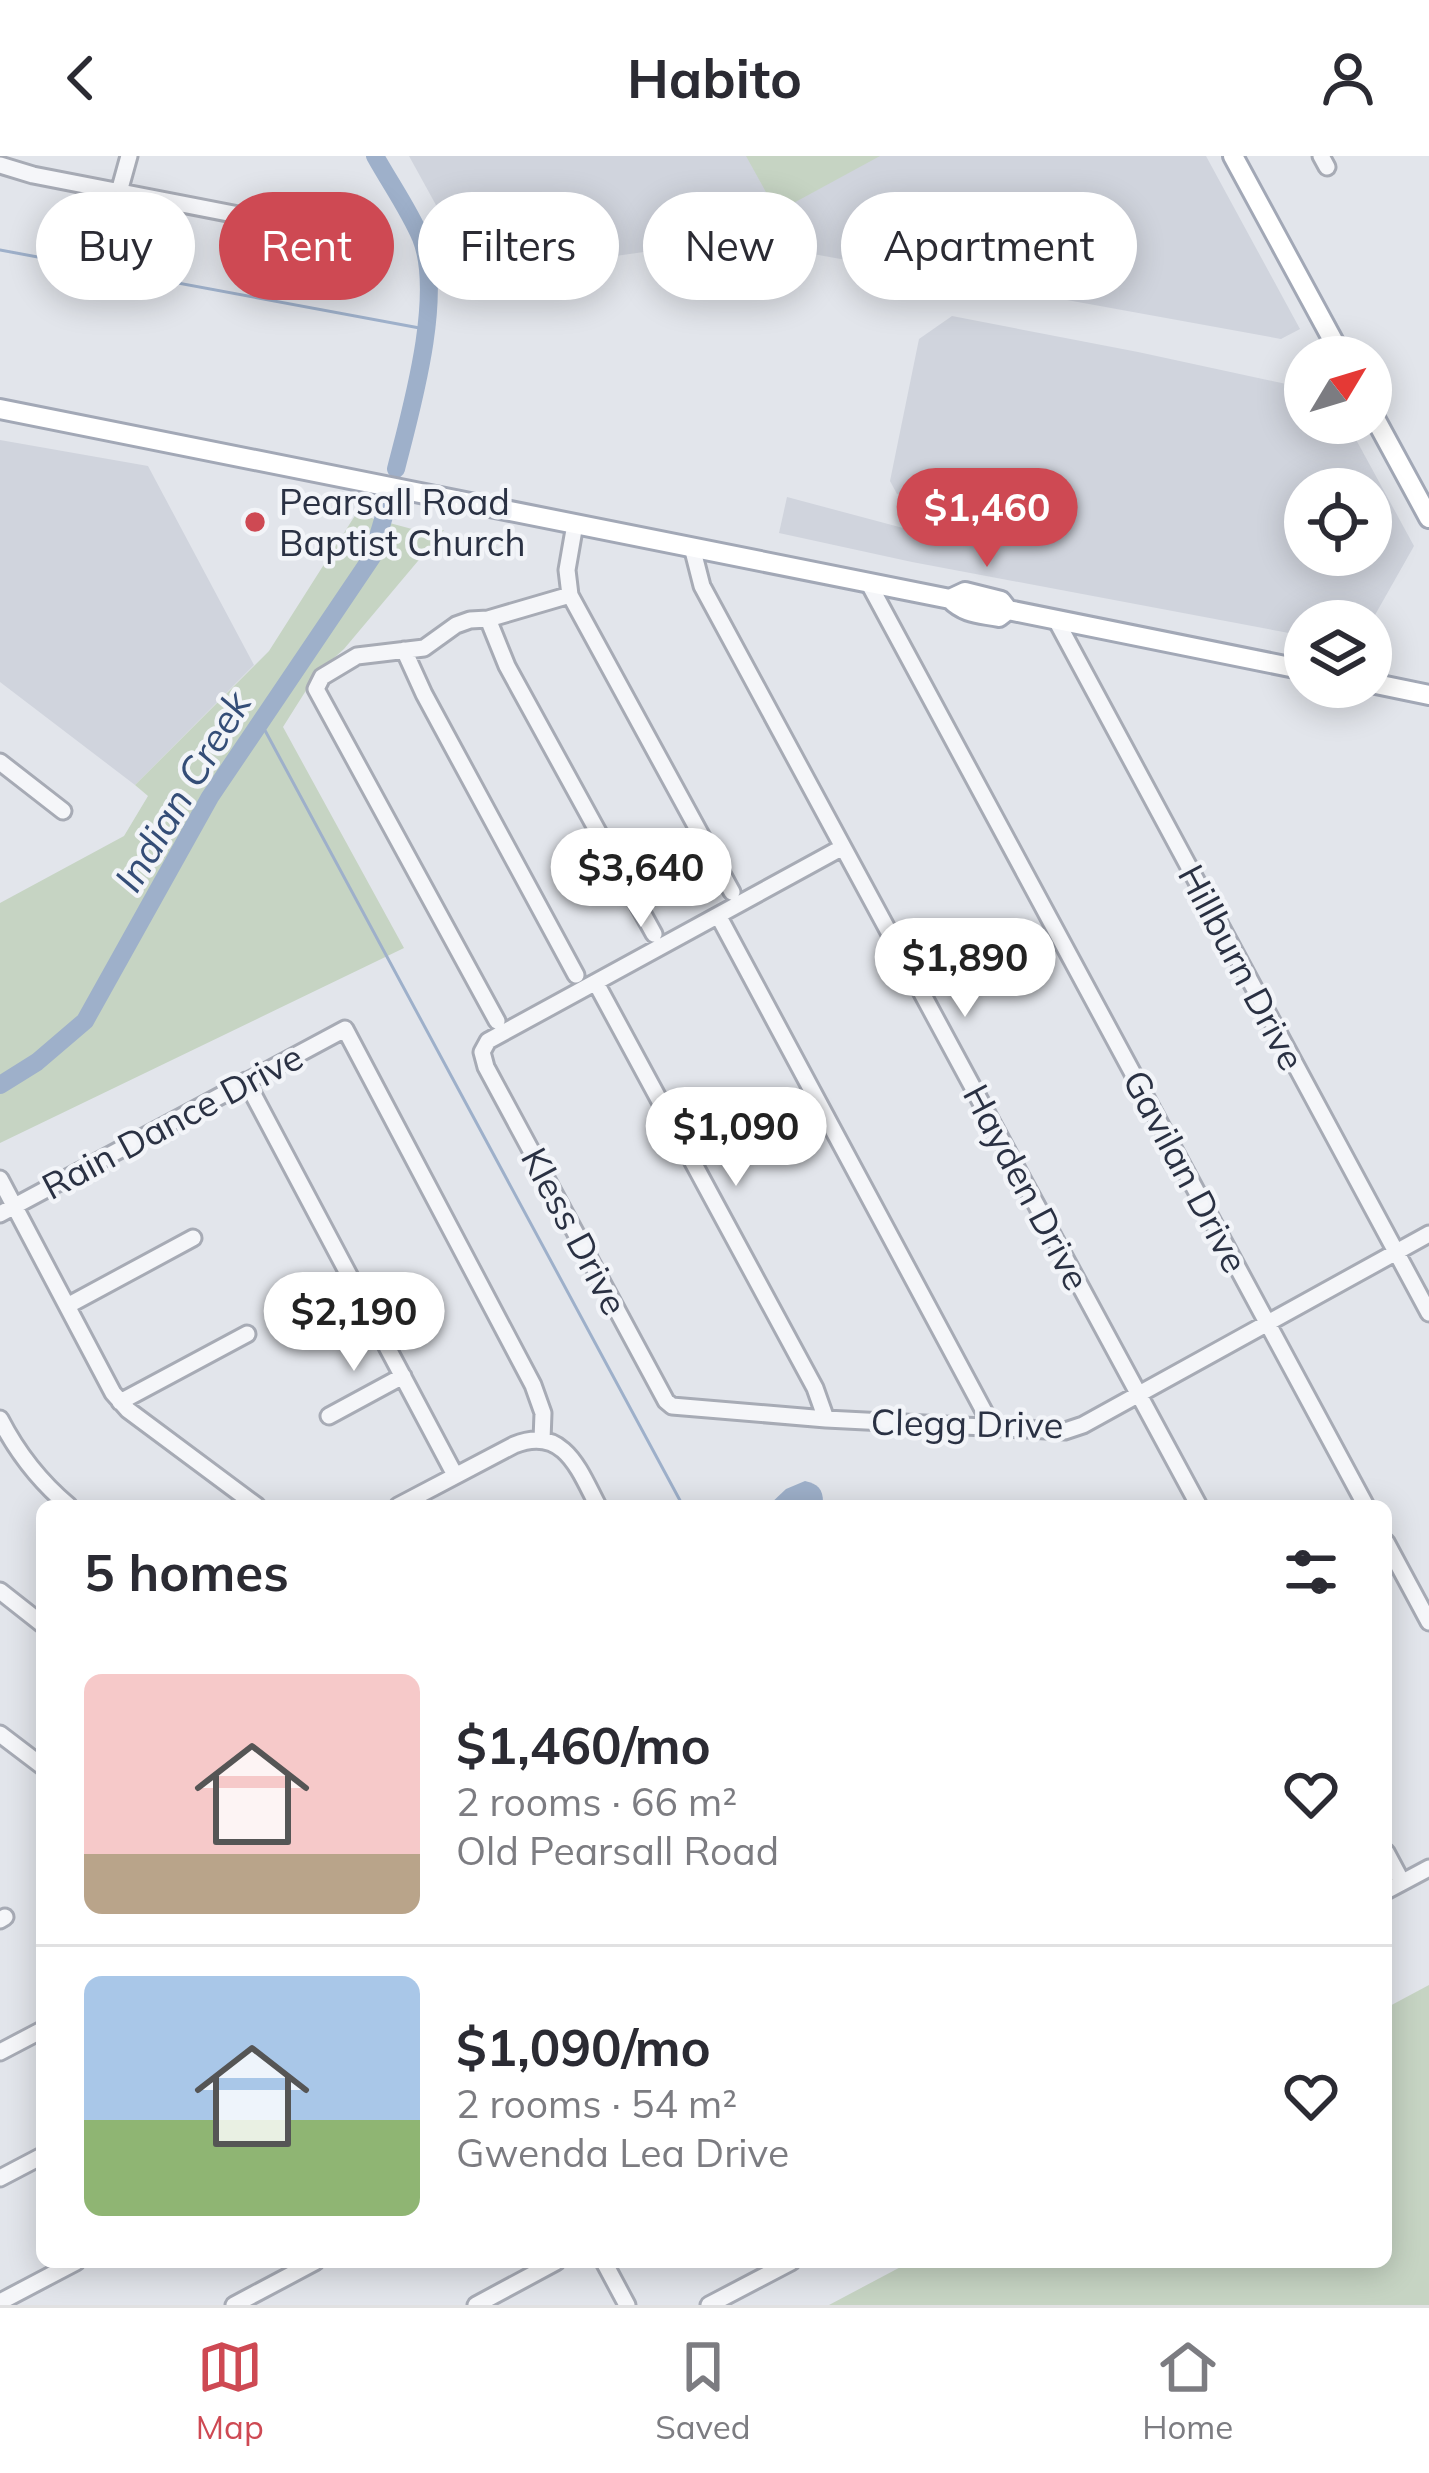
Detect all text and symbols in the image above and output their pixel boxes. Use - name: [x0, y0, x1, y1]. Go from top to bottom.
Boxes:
- text: Habito: [627, 44, 802, 112]
- icon: back: [48, 45, 114, 111]
- icon: person: [1315, 45, 1381, 111]
- chip: Buy: [36, 192, 195, 300]
- chip: Rent: [219, 192, 394, 300]
- chip: Filters: [418, 192, 619, 300]
- chip: New: [643, 192, 817, 300]
- chip: Apartment: [841, 192, 1137, 300]
- north arrow: [1284, 336, 1392, 444]
- map controls: [1284, 336, 1392, 708]
- pin: $1,460: [889, 468, 1085, 570]
- button: locate: [1284, 468, 1392, 576]
- place label: Pearsall Road Baptist Church: [279, 479, 526, 565]
- text: $1,460: [924, 482, 1050, 531]
- marker: Pearsall Road Baptist Church: [242, 509, 268, 535]
- button: layers: [1284, 600, 1392, 708]
- water label: Indian Creek: [103, 681, 261, 900]
- pin: $3,640: [543, 828, 739, 930]
- text: $3,640: [578, 842, 704, 891]
- street label: Hillburn Drive: [1169, 857, 1315, 1077]
- pin: $1,890: [867, 918, 1063, 1020]
- text: $1,890: [902, 932, 1028, 981]
- street label: Rain Dance Drive: [34, 1033, 310, 1209]
- street label: Gavilan Drive: [1114, 1062, 1258, 1280]
- street label: Hayden Drive: [954, 1076, 1100, 1298]
- pin: $1,090: [638, 1087, 834, 1189]
- text: $1,090: [673, 1101, 799, 1150]
- street label: Kless Drive: [512, 1140, 638, 1322]
- pin: $2,190: [256, 1272, 452, 1374]
- text: $2,190: [291, 1286, 417, 1335]
- street label: Clegg Drive: [870, 1399, 1064, 1447]
- icon: filters: [1278, 1539, 1344, 1605]
- text: 5 homes: [84, 1540, 289, 1604]
- text: $1,460/mo: [456, 1713, 711, 1777]
- icon: home: [180, 1722, 324, 1866]
- icon: heart: [1278, 1761, 1344, 1827]
- text: 2 rooms · 66 m²: [456, 1777, 737, 1826]
- text: Old Pearsall Road: [456, 1826, 779, 1875]
- text: $1,090/mo: [456, 2015, 711, 2079]
- icon: home: [180, 2024, 324, 2168]
- icon: heart: [1278, 2063, 1344, 2129]
- text: 2 rooms · 54 m²: [456, 2079, 737, 2128]
- text: Gwenda Lea Drive: [456, 2128, 789, 2177]
- tab: Map: [196, 2334, 264, 2447]
- tab: Saved: [655, 2334, 751, 2447]
- tab: Home: [1142, 2334, 1233, 2447]

